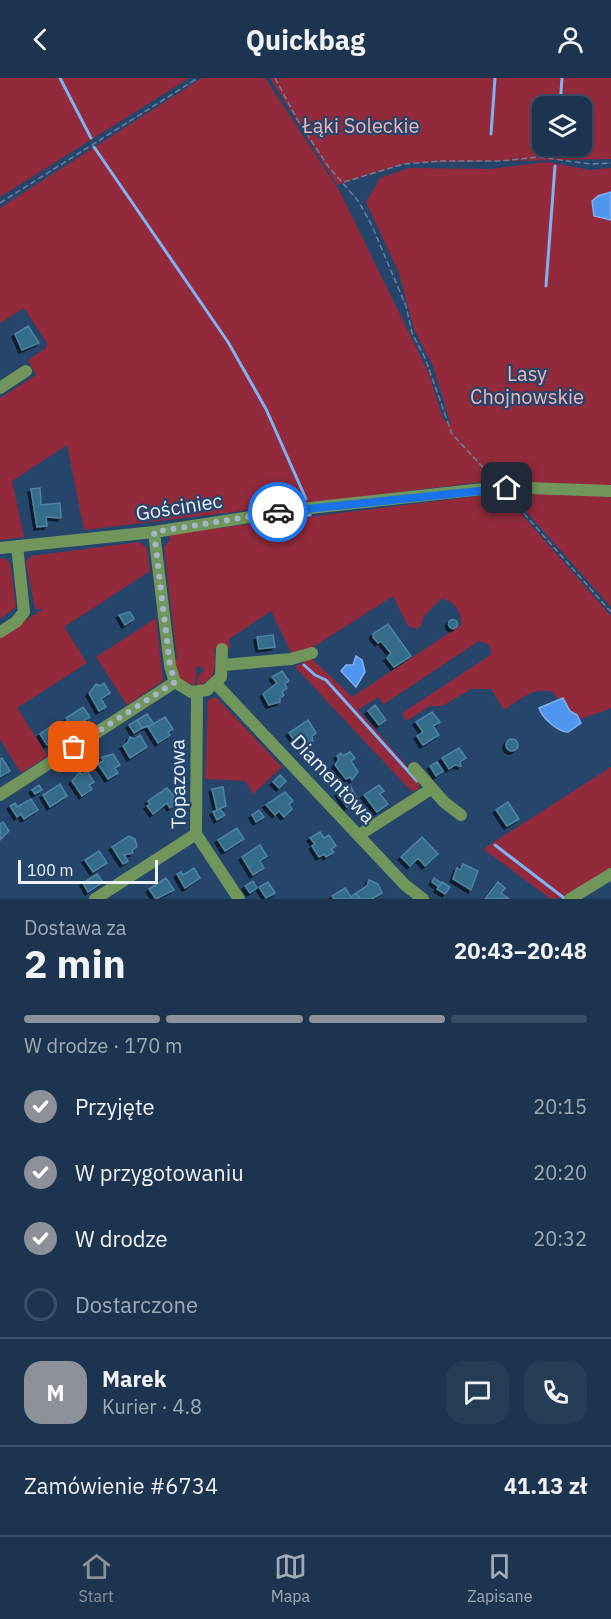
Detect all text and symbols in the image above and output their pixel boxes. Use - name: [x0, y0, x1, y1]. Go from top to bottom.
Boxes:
- text: Quickbag: [246, 22, 365, 57]
- icon: back: [24, 23, 57, 56]
- icon: person: [554, 23, 587, 56]
- map controls: [532, 96, 592, 156]
- button: layers: [532, 96, 592, 156]
- park label: Łąki Soleckie: [302, 112, 419, 139]
- park label: Lasy Chojnowskie: [470, 360, 584, 410]
- pin: [481, 462, 532, 513]
- icon: home: [490, 471, 523, 504]
- courier: [248, 482, 308, 542]
- street label: Gościniec: [134, 486, 224, 527]
- icon: car: [262, 496, 295, 529]
- pin: [48, 721, 99, 772]
- street label: Diamentowa: [285, 728, 382, 829]
- icon: bag: [57, 730, 90, 763]
- street label: Topazowa: [163, 739, 192, 829]
- scale bar: [18, 857, 158, 884]
- text: 100 m: [27, 860, 74, 880]
- text: Dostawa za: [24, 914, 126, 941]
- text: 20:43–20:48: [454, 936, 587, 965]
- text: 2 min: [24, 938, 126, 989]
- text: W drodze · 170 m: [24, 1032, 182, 1059]
- icon: check: [24, 1090, 57, 1123]
- text: Przyjęte: [75, 1092, 155, 1121]
- text: 20:15: [533, 1093, 587, 1120]
- icon: check: [24, 1156, 57, 1189]
- text: W przygotowaniu: [75, 1158, 244, 1187]
- text: 20:20: [533, 1159, 587, 1186]
- icon: check: [24, 1222, 57, 1255]
- text: W drodze: [75, 1224, 168, 1253]
- text: 20:32: [533, 1225, 587, 1252]
- text: Dostarczone: [75, 1290, 198, 1319]
- button: chat: [446, 1361, 509, 1424]
- button: phone: [524, 1361, 587, 1424]
- text: Marek: [102, 1364, 166, 1393]
- text: M: [46, 1378, 65, 1407]
- text: Kurier · 4.8: [102, 1393, 202, 1420]
- text: Zamówienie #6734: [24, 1471, 218, 1500]
- text: 41.13 zł: [504, 1471, 587, 1500]
- tab: Start: [79, 1550, 114, 1606]
- tab: Mapa: [271, 1550, 310, 1606]
- tab: Zapisane: [467, 1550, 532, 1606]

